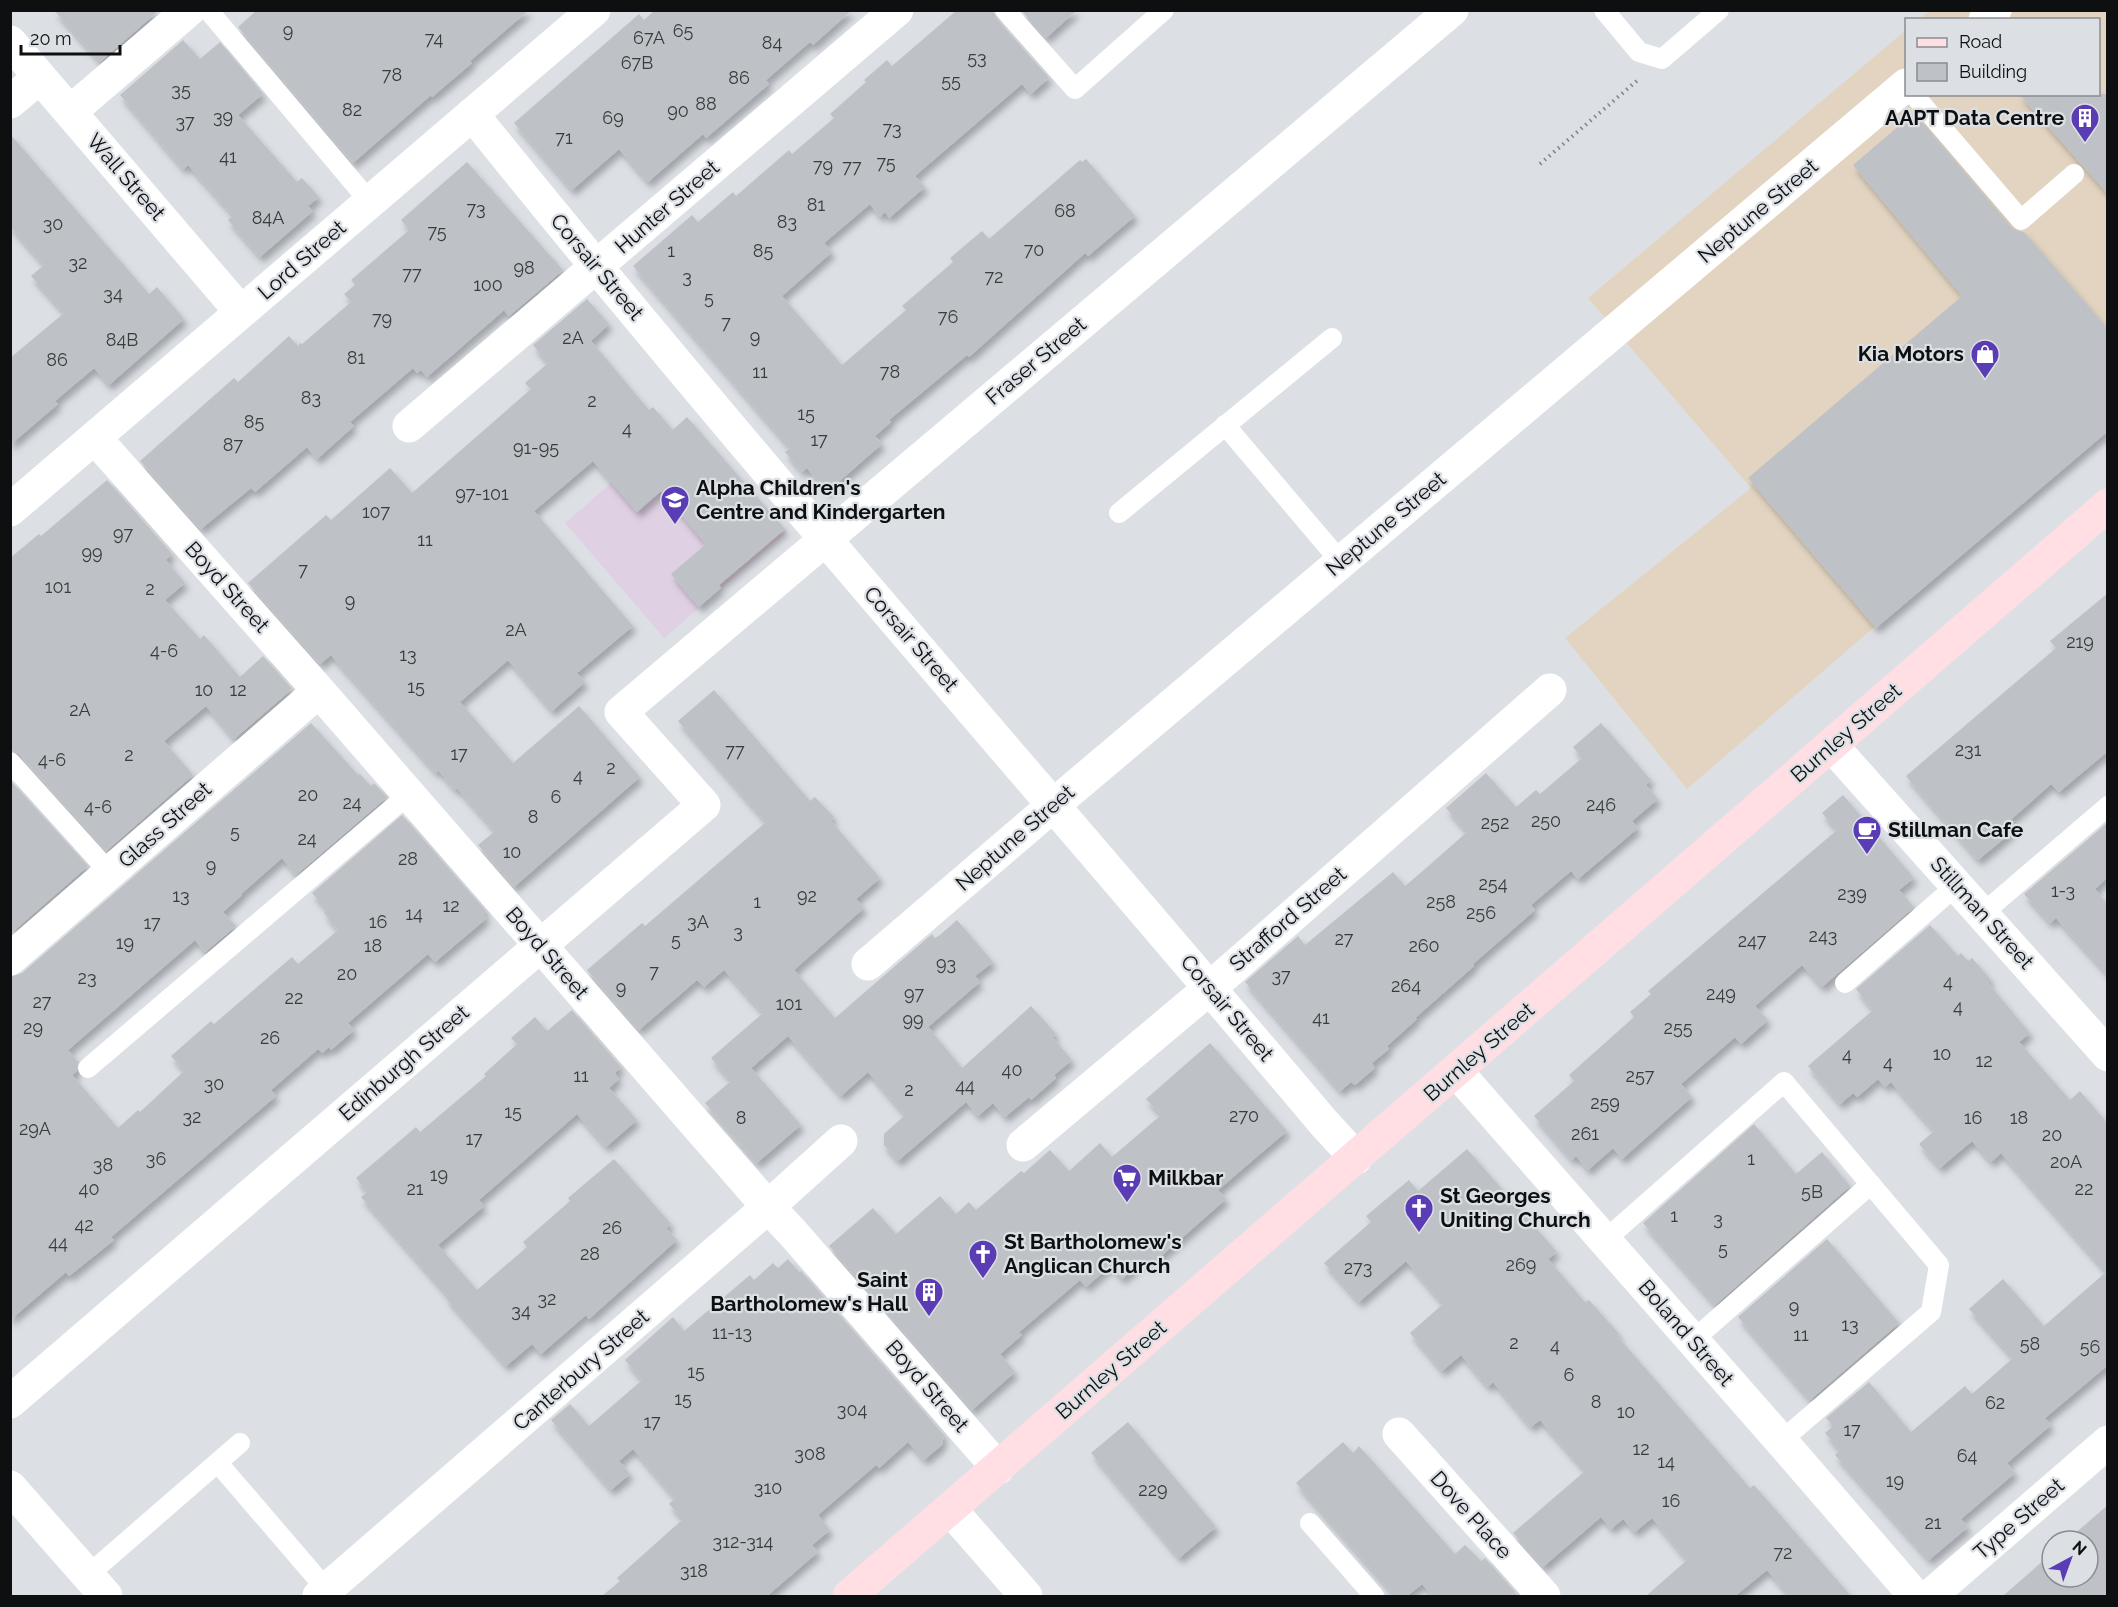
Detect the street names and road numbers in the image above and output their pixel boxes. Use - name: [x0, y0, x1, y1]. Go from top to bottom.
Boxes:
- street label: Wall Street: [82, 128, 171, 225]
- street label: Neptune Street: [1693, 153, 1823, 268]
- street label: Hunter Street: [610, 155, 724, 259]
- street label: Corsair Street: [546, 209, 649, 325]
- street label: Lord Street: [253, 215, 351, 305]
- street label: Fraser Street: [980, 311, 1091, 410]
- street label: Neptune Street: [1321, 466, 1451, 581]
- street label: Boyd Street: [180, 536, 275, 637]
- street label: Corsair Street: [859, 581, 964, 696]
- street label: Burnley Street: [1785, 678, 1906, 787]
- street label: Glass Street: [113, 777, 216, 873]
- street label: Neptune Street: [950, 779, 1079, 896]
- street label: Stillman Street: [1926, 851, 2039, 974]
- street label: Strafford Street: [1224, 861, 1351, 976]
- street label: Boyd Street: [501, 902, 594, 1004]
- street label: Corsair Street: [1176, 950, 1279, 1066]
- street label: Burnley Street: [1418, 997, 1539, 1106]
- street label: Edinburgh Street: [334, 999, 474, 1126]
- street label: Boland Street: [1633, 1274, 1739, 1391]
- street label: Canterbury Street: [508, 1304, 654, 1435]
- street label: Burnley Street: [1050, 1315, 1171, 1424]
- street label: Boyd Street: [881, 1335, 974, 1437]
- street label: Dove Place: [1425, 1466, 1517, 1564]
- street label: Type Street: [1968, 1473, 2069, 1565]

